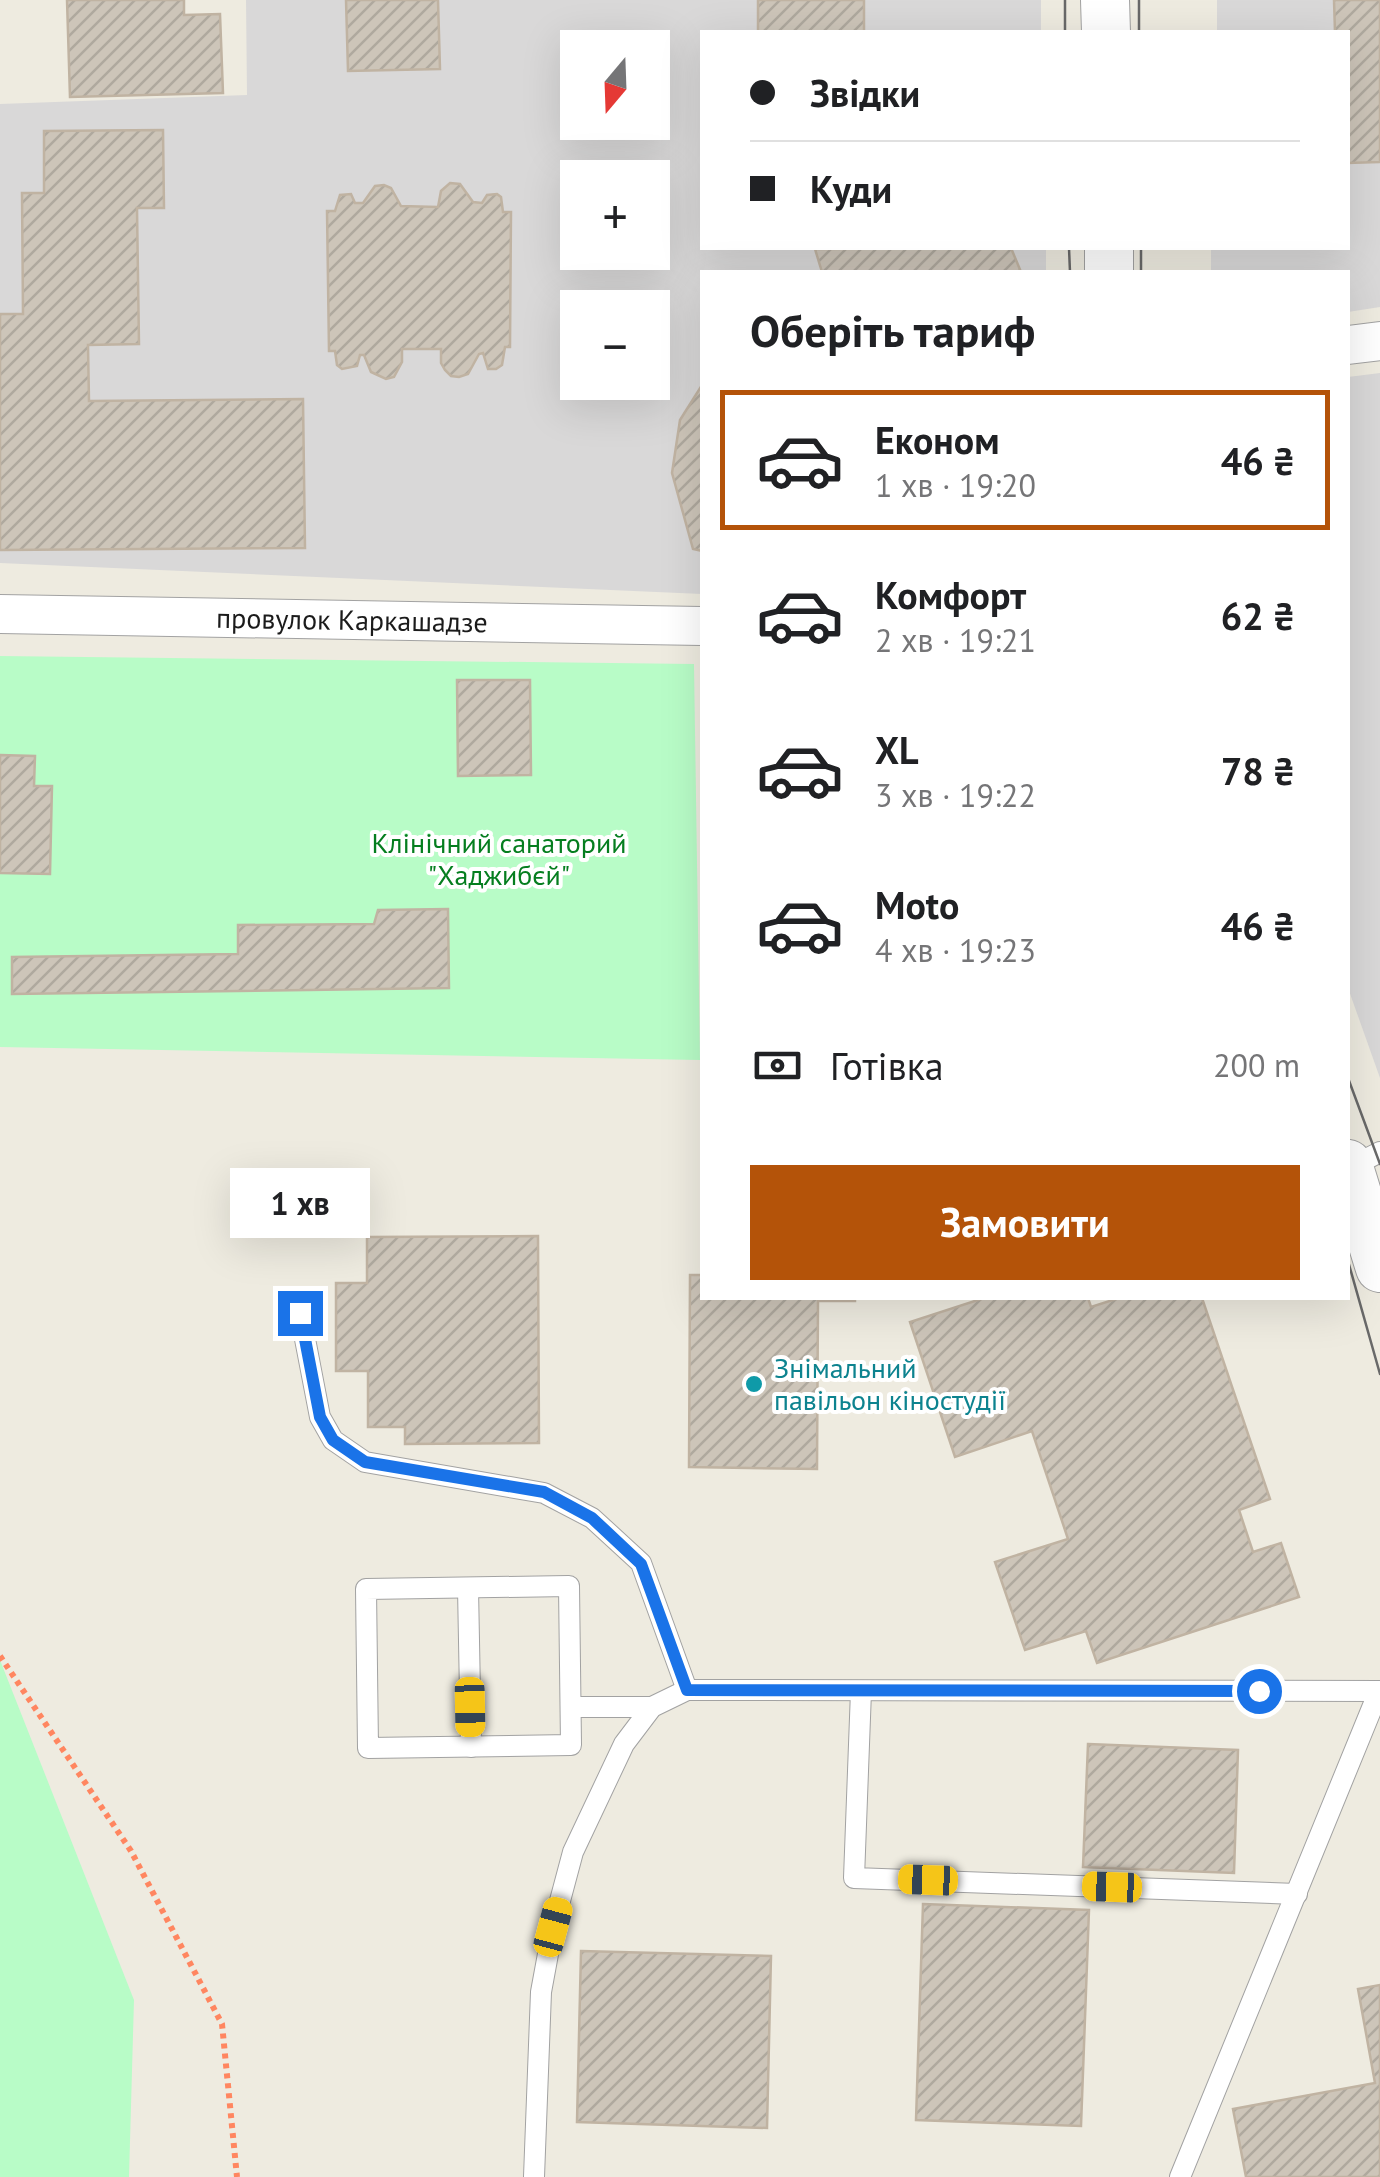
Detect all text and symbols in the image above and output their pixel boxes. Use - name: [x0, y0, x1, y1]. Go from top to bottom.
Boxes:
- north arrow: [560, 30, 670, 140]
- map controls: [560, 30, 670, 400]
- text: Звідки: [810, 68, 920, 117]
- button: +: [560, 160, 670, 270]
- text: Куди: [810, 164, 892, 213]
- button: −: [560, 290, 670, 400]
- text: Оберіть тариф: [750, 301, 1035, 359]
- icon: car: [755, 415, 845, 505]
- text: Економ: [875, 415, 999, 464]
- text: 46 ₴: [1221, 436, 1295, 485]
- text: 1 хв · 19:20: [875, 464, 1036, 506]
- icon: car: [755, 570, 845, 660]
- text: Комфорт: [875, 570, 1026, 619]
- text: 62 ₴: [1221, 591, 1295, 640]
- street label: провулок Каркашадзе: [216, 599, 488, 640]
- text: 2 хв · 19:21: [875, 619, 1036, 661]
- icon: car: [755, 725, 845, 815]
- text: XL: [875, 725, 919, 774]
- text: 78 ₴: [1221, 746, 1295, 795]
- text: 3 хв · 19:22: [875, 774, 1036, 816]
- park label: Клінічний санаторий "Хаджибєй": [371, 824, 627, 893]
- icon: car: [755, 880, 845, 970]
- text: Moto: [875, 880, 959, 929]
- text: 46 ₴: [1221, 901, 1295, 950]
- text: 4 хв · 19:23: [875, 929, 1036, 971]
- icon: cash: [750, 1038, 805, 1093]
- text: Готівка: [830, 1041, 944, 1090]
- text: 200 m: [1213, 1044, 1300, 1086]
- button: Замовити: [750, 1165, 1300, 1280]
- callout: 1 хв: [230, 1168, 370, 1238]
- text: 1 хв: [270, 1182, 330, 1224]
- route end: [278, 1291, 323, 1336]
- place label: Знімальний павільон кіностудії: [774, 1349, 1006, 1418]
- marker: Знімальний павільон кіностудії: [743, 1373, 765, 1395]
- route start: [1237, 1669, 1282, 1714]
- car: [454, 1677, 486, 1737]
- car: [897, 1864, 959, 1896]
- car: [1081, 1871, 1143, 1903]
- car: [531, 1894, 575, 1960]

